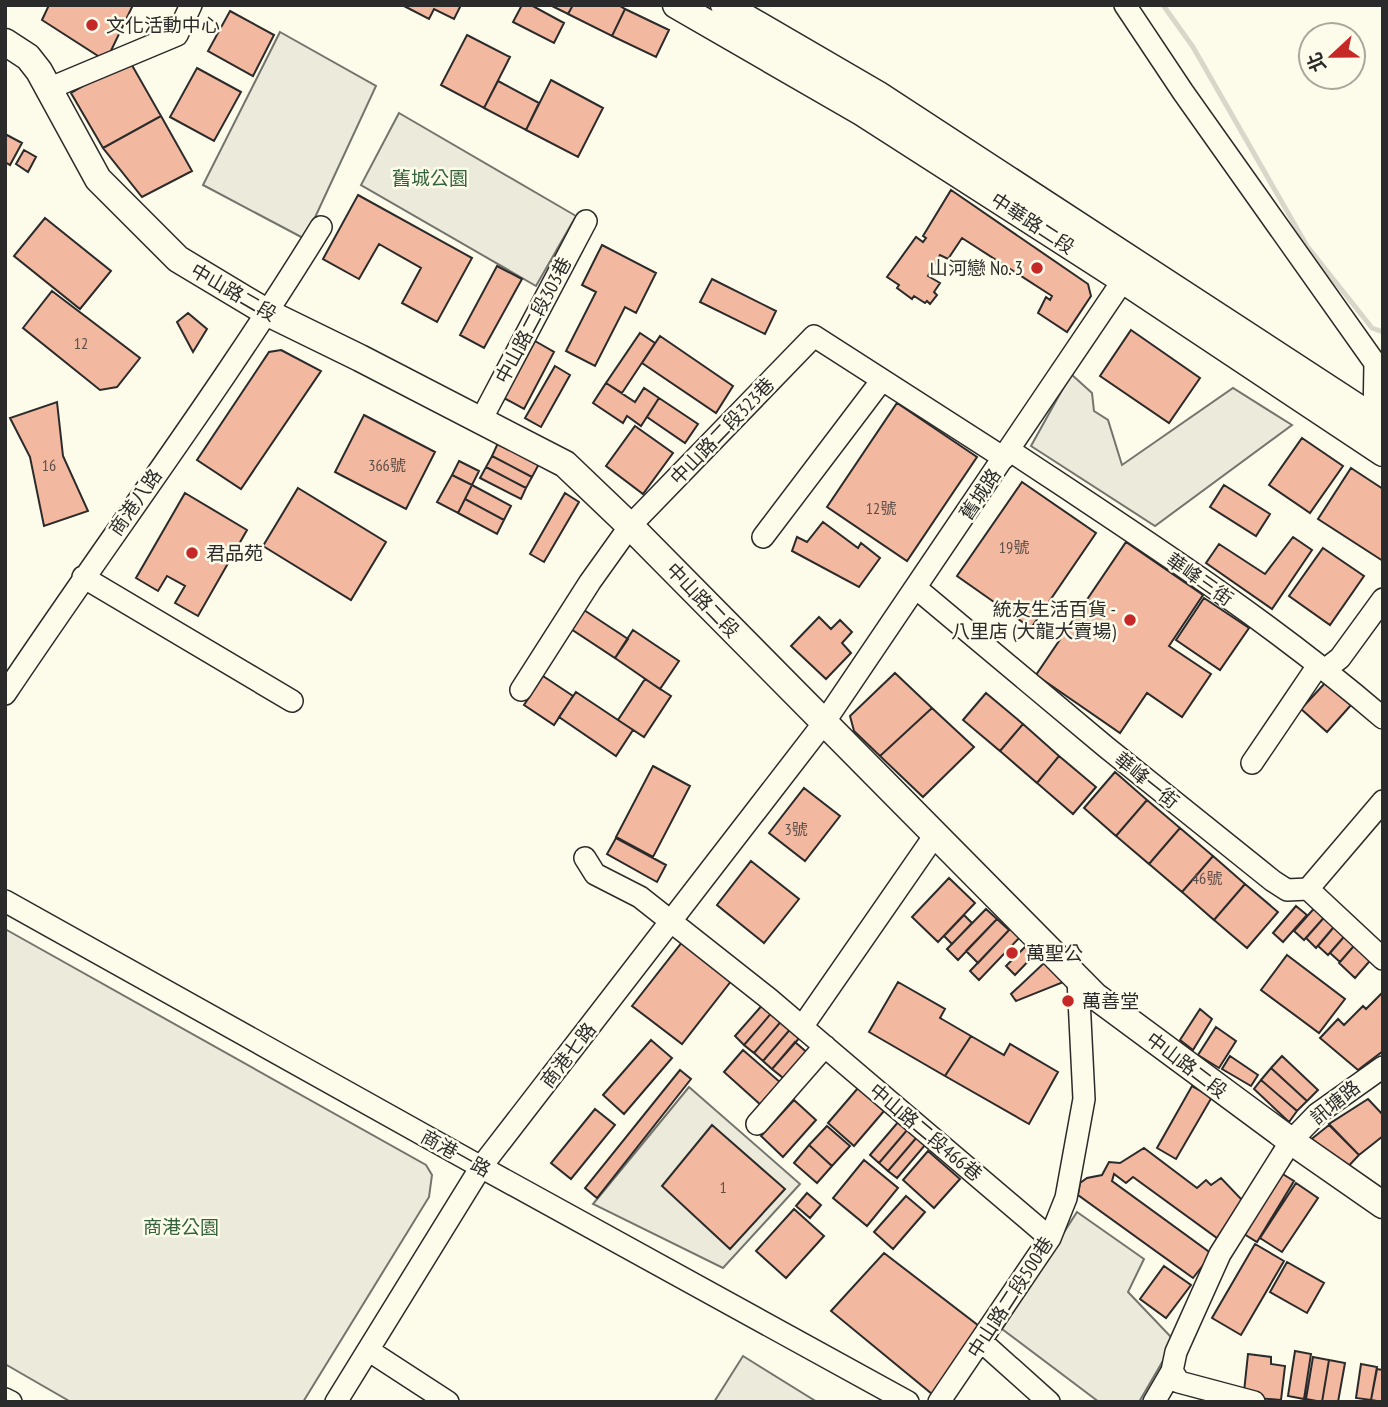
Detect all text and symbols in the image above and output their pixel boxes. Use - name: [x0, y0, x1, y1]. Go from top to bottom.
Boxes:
- place label: 文化活動中心: [106, 13, 220, 37]
- marker: 文化活動中心: [84, 17, 100, 33]
- north arrow: [1297, 21, 1367, 91]
- text: 北: [1302, 49, 1331, 76]
- park label: 舊城公園: [392, 166, 468, 190]
- street label: 中華路二段: [987, 187, 1079, 259]
- street label: 中山路二段303巷: [490, 253, 576, 387]
- place label: 山河戀 No. 3: [929, 256, 1023, 280]
- street label: 中山路二段: [187, 258, 281, 326]
- marker: 山河戀 No. 3: [1029, 260, 1045, 276]
- house number: 12: [74, 333, 88, 353]
- street label: 中山路二段323巷: [665, 372, 779, 490]
- house number: 16: [42, 455, 56, 475]
- house number: 366號: [368, 455, 406, 475]
- street label: 商港八路: [103, 464, 167, 540]
- street label: 舊城路: [954, 464, 1006, 524]
- house number: 12號: [866, 498, 896, 518]
- house number: 19號: [999, 537, 1029, 557]
- place label: 君品苑: [206, 541, 263, 565]
- marker: 君品苑: [184, 545, 200, 561]
- street label: 華峰三街: [1162, 547, 1238, 611]
- street label: 中山路二段: [661, 557, 745, 643]
- place label: 統友生活百貨 - 八里店 (大龍大賣場): [951, 597, 1117, 643]
- marker: 統友生活百貨 - 八里店 (大龍大賣場): [1122, 612, 1138, 628]
- street label: 華峰一街: [1110, 747, 1184, 813]
- house number: 3號: [784, 819, 808, 839]
- house number: 46號: [1192, 868, 1222, 888]
- place label: 萬聖公: [1026, 941, 1083, 965]
- marker: 萬聖公: [1004, 945, 1020, 961]
- place label: 萬善堂: [1082, 989, 1139, 1013]
- marker: 萬善堂: [1060, 993, 1076, 1009]
- street label: 商港七路: [535, 1018, 601, 1092]
- street label: 中山路二段: [1142, 1027, 1232, 1103]
- street label: 訊塘路: [1305, 1075, 1365, 1129]
- street label: 中山路二段466巷: [865, 1078, 987, 1186]
- street label: 商港一路: [417, 1124, 495, 1182]
- house number: 1: [719, 1177, 727, 1197]
- park label: 商港公園: [143, 1215, 219, 1239]
- street label: 中山路二段500巷: [962, 1232, 1058, 1362]

